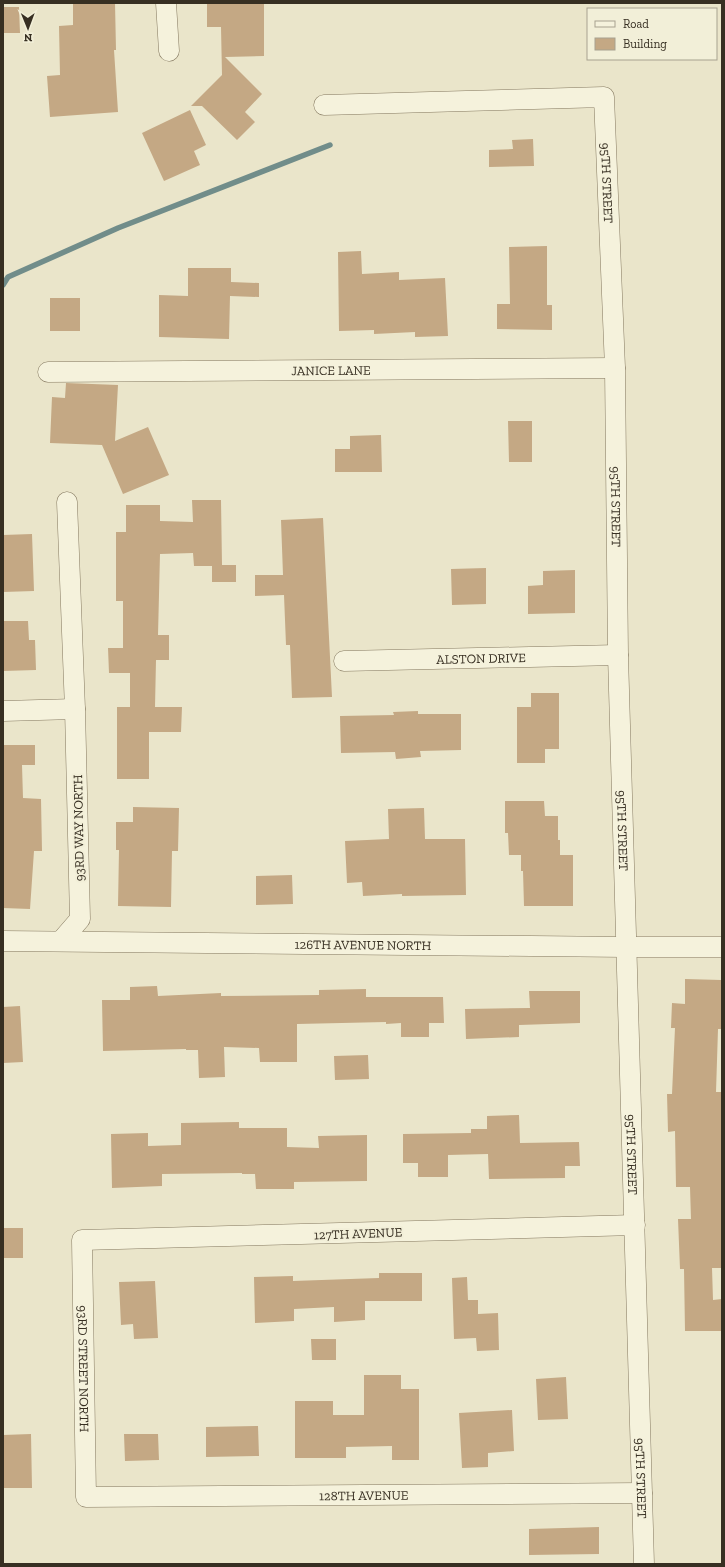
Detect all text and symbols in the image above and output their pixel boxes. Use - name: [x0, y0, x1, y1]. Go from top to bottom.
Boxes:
- north arrow: [8, 8, 48, 48]
- legend: [587, 8, 717, 60]
- text: Road: [623, 17, 649, 31]
- text: N: [23, 31, 32, 44]
- text: Building: [623, 37, 667, 51]
- street label: 95TH STREET: [598, 142, 616, 224]
- street label: JANICE LANE: [291, 363, 371, 378]
- street label: 95TH STREET: [608, 466, 624, 547]
- street label: ALSTON DRIVE: [436, 650, 526, 667]
- street label: 93RD WAY NORTH: [70, 774, 87, 882]
- street label: 95TH STREET: [614, 790, 631, 871]
- street label: 126TH AVENUE NORTH: [294, 937, 432, 953]
- street label: 95TH STREET: [623, 1114, 640, 1195]
- street label: 127TH AVENUE: [314, 1224, 403, 1243]
- street label: 93RD STREET NORTH: [75, 1305, 92, 1433]
- street label: 95TH STREET: [632, 1438, 650, 1519]
- street label: 128TH AVENUE: [319, 1488, 409, 1503]

